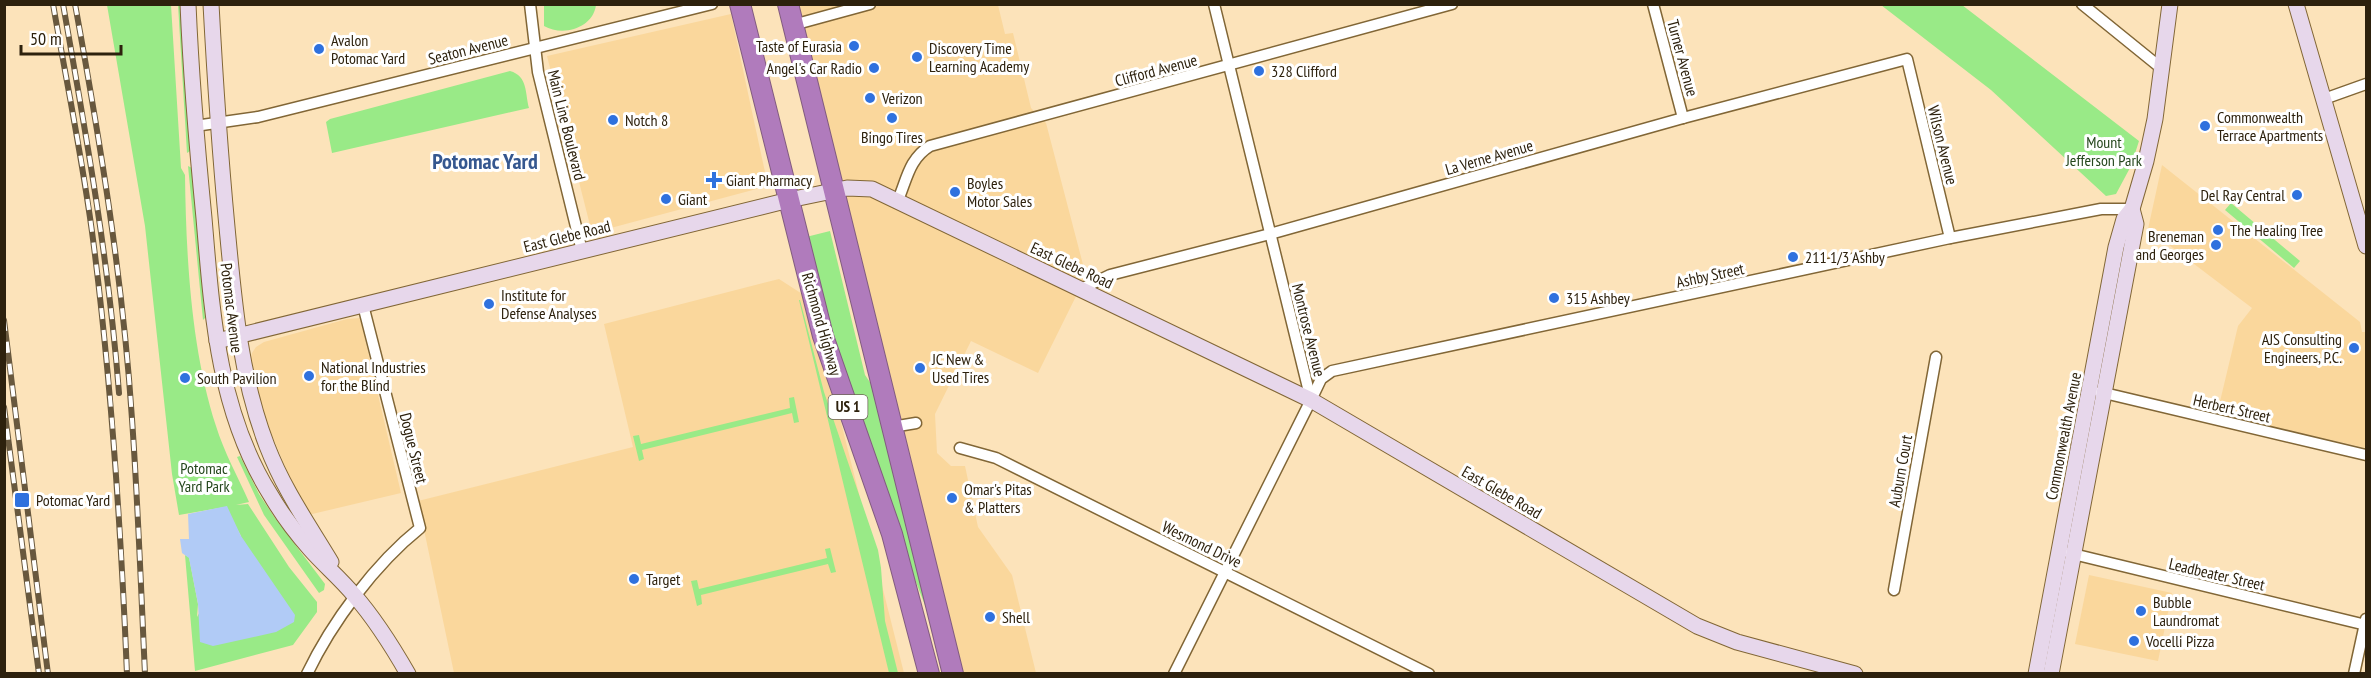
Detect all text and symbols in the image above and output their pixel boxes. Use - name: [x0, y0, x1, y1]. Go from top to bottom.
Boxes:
- street label: Turner Avenue: [1663, 17, 1703, 99]
- scale bar: [21, 18, 122, 56]
- text: 50 m: [30, 27, 62, 50]
- street label: Seaton Avenue: [426, 29, 510, 69]
- place label: Avalon Potomac Yard: [331, 30, 405, 68]
- place label: Taste of Eurasia: [756, 36, 842, 56]
- place label: Discovery Time Learning Academy: [929, 38, 1029, 76]
- marker: Taste of Eurasia: [847, 39, 861, 53]
- marker: Avalon Potomac Yard: [312, 42, 326, 56]
- street label: Clifford Avenue: [1113, 49, 1199, 91]
- marker: Discovery Time Learning Academy: [910, 50, 924, 64]
- place label: Angel's Car Radio: [767, 58, 862, 78]
- marker: Angel's Car Radio: [867, 61, 881, 75]
- place label: 328 Clifford: [1271, 61, 1337, 81]
- marker: 328 Clifford: [1252, 64, 1266, 78]
- street label: Main Line Boulevard: [544, 68, 590, 182]
- place label: Verizon: [881, 88, 923, 108]
- marker: Verizon: [863, 91, 877, 105]
- street label: Wilson Avenue: [1924, 103, 1962, 187]
- place label: Commonwealth Terrace Apartments: [2217, 107, 2323, 145]
- place label: Notch 8: [625, 110, 668, 130]
- marker: Bingo Tires: [885, 111, 899, 125]
- marker: Notch 8: [606, 113, 620, 127]
- marker: Commonwealth Terrace Apartments: [2198, 119, 2212, 133]
- place label: Bingo Tires: [861, 127, 923, 147]
- park label: Mount Jefferson Park: [2065, 132, 2143, 170]
- street label: La Verne Avenue: [1443, 135, 1535, 179]
- district label: Potomac Yard: [432, 147, 538, 175]
- place label: Giant Pharmacy: [726, 170, 812, 190]
- marker: Giant Pharmacy: [707, 173, 721, 187]
- place label: Boyles Motor Sales: [967, 173, 1032, 211]
- marker: Boyles Motor Sales: [948, 185, 962, 199]
- place label: Del Ray Central: [2200, 185, 2285, 205]
- marker: Del Ray Central: [2290, 188, 2304, 202]
- place label: Giant: [678, 189, 708, 209]
- marker: Giant: [659, 192, 673, 206]
- street label: East Glebe Road: [521, 216, 613, 256]
- place label: The Healing Tree: [2230, 220, 2323, 240]
- marker: The Healing Tree: [2211, 223, 2225, 237]
- place label: Breneman and Georges: [2136, 226, 2204, 264]
- street label: East Glebe Road: [1027, 237, 1117, 293]
- marker: Breneman and Georges: [2209, 238, 2223, 252]
- place label: 211 1/3 Ashby: [1805, 247, 1885, 267]
- marker: 211 1/3 Ashby: [1786, 250, 1800, 264]
- street label: Ashby Street: [1674, 258, 1746, 292]
- street label: Potomac Avenue: [217, 262, 247, 354]
- street label: Richmond Highway: [798, 270, 846, 378]
- street label: Montrose Avenue: [1288, 281, 1330, 379]
- place label: Institute for Defense Analyses: [501, 285, 597, 323]
- place label: 315 Ashbey: [1566, 288, 1630, 308]
- marker: 315 Ashbey: [1547, 291, 1561, 305]
- marker: Institute for Defense Analyses: [482, 297, 496, 311]
- place label: AJS Consulting Engineers, P.C.: [2262, 329, 2342, 367]
- marker: AJS Consulting Engineers, P.C.: [2347, 341, 2361, 355]
- place label: JC New & Used Tires: [931, 349, 989, 387]
- place label: National Industries for the Blind: [321, 357, 426, 395]
- marker: JC New & Used Tires: [913, 361, 927, 375]
- place label: South Pavilion: [197, 368, 277, 388]
- marker: National Industries for the Blind: [302, 369, 316, 383]
- marker: South Pavilion: [178, 371, 192, 385]
- street label: Commonwealth Avenue: [2041, 371, 2085, 501]
- street label: Herbert Street: [2191, 389, 2273, 427]
- road number: US 1: [828, 395, 868, 419]
- street label: Dogue Street: [396, 411, 433, 486]
- street label: Auburn Court: [1884, 433, 1916, 509]
- park label: Potomac Yard Park: [178, 458, 230, 496]
- street label: East Glebe Road: [1458, 461, 1546, 523]
- place label: Omar's Pitas & Platters: [964, 479, 1032, 517]
- place label: Potomac Yard: [36, 490, 110, 510]
- marker: Potomac Yard: [13, 491, 31, 509]
- marker: Omar's Pitas & Platters: [945, 491, 959, 505]
- street label: Wesmond Drive: [1159, 516, 1245, 572]
- street label: Leadbeater Street: [2167, 553, 2267, 595]
- place label: Target: [646, 569, 681, 589]
- marker: Target: [627, 572, 641, 586]
- place label: Bubble Laundromat: [2153, 592, 2220, 630]
- marker: Bubble Laundromat: [2134, 604, 2148, 618]
- place label: Shell: [1002, 607, 1030, 627]
- marker: Shell: [983, 610, 997, 624]
- place label: Vocelli Pizza: [2145, 631, 2215, 651]
- marker: Vocelli Pizza: [2127, 634, 2141, 648]

